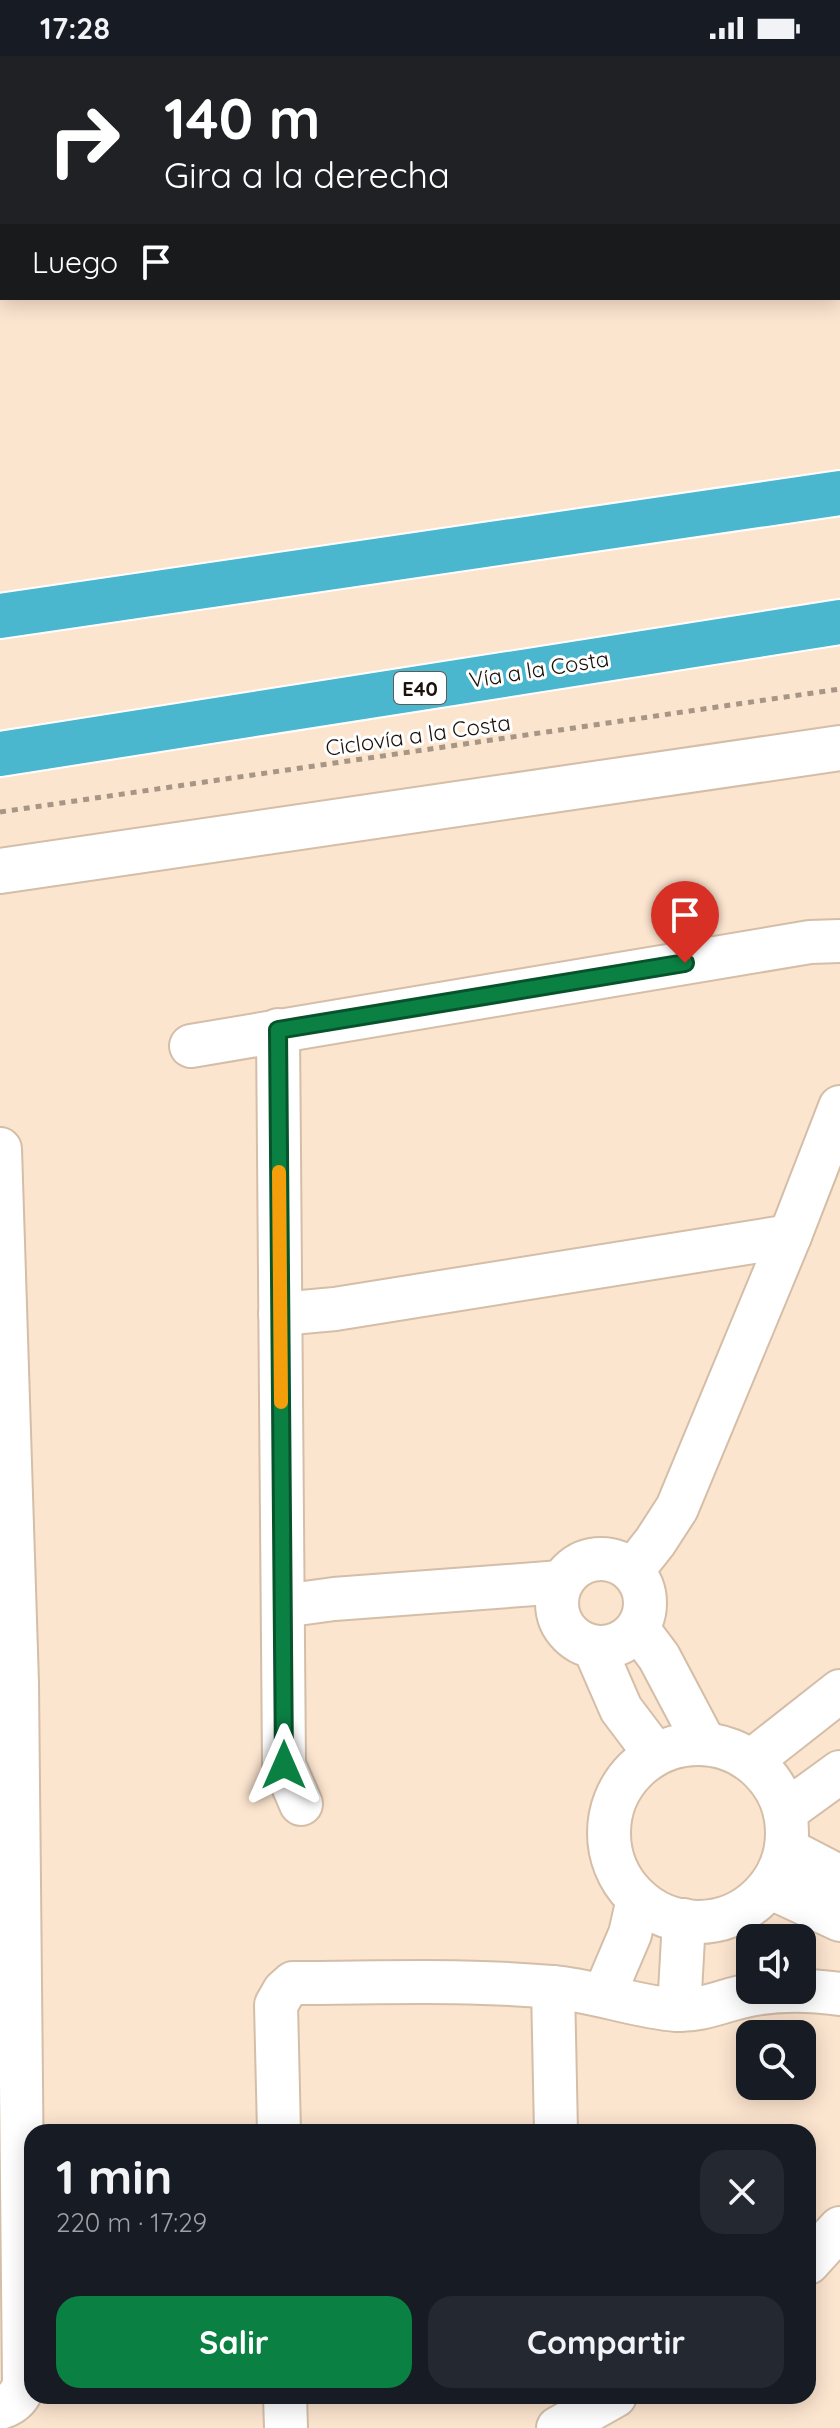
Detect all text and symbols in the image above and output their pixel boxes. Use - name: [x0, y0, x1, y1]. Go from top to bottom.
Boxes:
- text: 17:28: [40, 9, 110, 47]
- text: 140 m: [164, 83, 320, 153]
- icon: right: [32, 88, 136, 192]
- text: Gira a la derecha: [164, 152, 450, 197]
- icon: arrive: [134, 240, 178, 284]
- text: Luego: [32, 243, 118, 281]
- street label: Vía a la Costa: [467, 644, 611, 694]
- road number: E40: [394, 672, 446, 704]
- street label: Ciclovía a la Costa: [324, 708, 512, 762]
- pin: [651, 881, 719, 963]
- icon: arrive: [663, 893, 707, 937]
- position arrow: [242, 1723, 326, 1807]
- map controls: [736, 1924, 816, 2100]
- button: sound: [736, 1924, 816, 2004]
- button: search: [736, 2020, 816, 2100]
- text: 1 min: [56, 2146, 172, 2206]
- button: close: [700, 2150, 784, 2234]
- text: 220 m · 17:29: [56, 2206, 207, 2239]
- button: Salir: [56, 2296, 412, 2388]
- button: Compartir: [428, 2296, 784, 2388]

